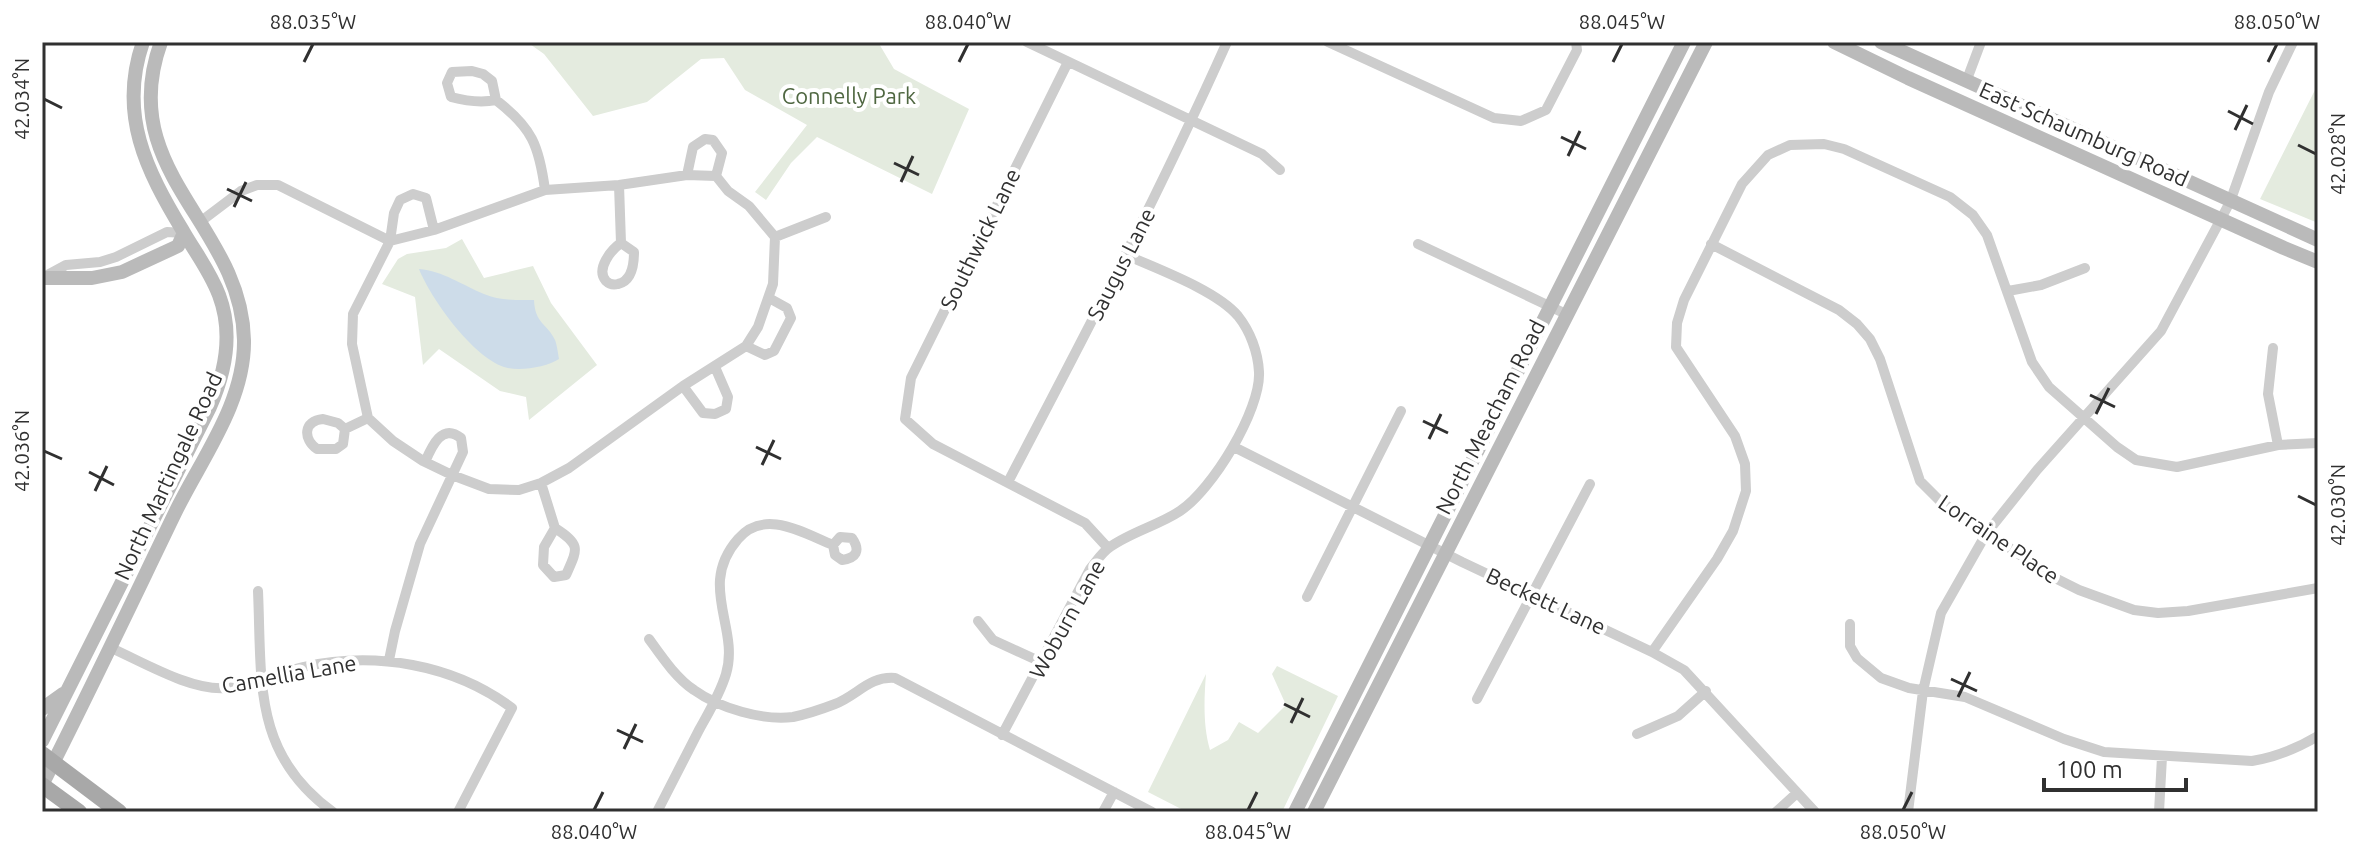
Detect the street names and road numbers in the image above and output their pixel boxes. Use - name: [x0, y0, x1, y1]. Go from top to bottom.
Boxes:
- street label: East Schaumburg Road: [1976, 76, 2193, 191]
- street label: Southwick Lane: [935, 164, 1025, 314]
- street label: Saugus Lane: [1082, 204, 1159, 324]
- street label: North Meacham Road: [1430, 316, 1549, 518]
- street label: North Martingale Road: [108, 368, 227, 584]
- street label: Lorraine Place: [1934, 489, 2064, 588]
- street label: Woburn Lane: [1024, 555, 1109, 682]
- street label: Beckett Lane: [1483, 562, 1610, 639]
- street label: Camellia Lane: [220, 649, 358, 698]

